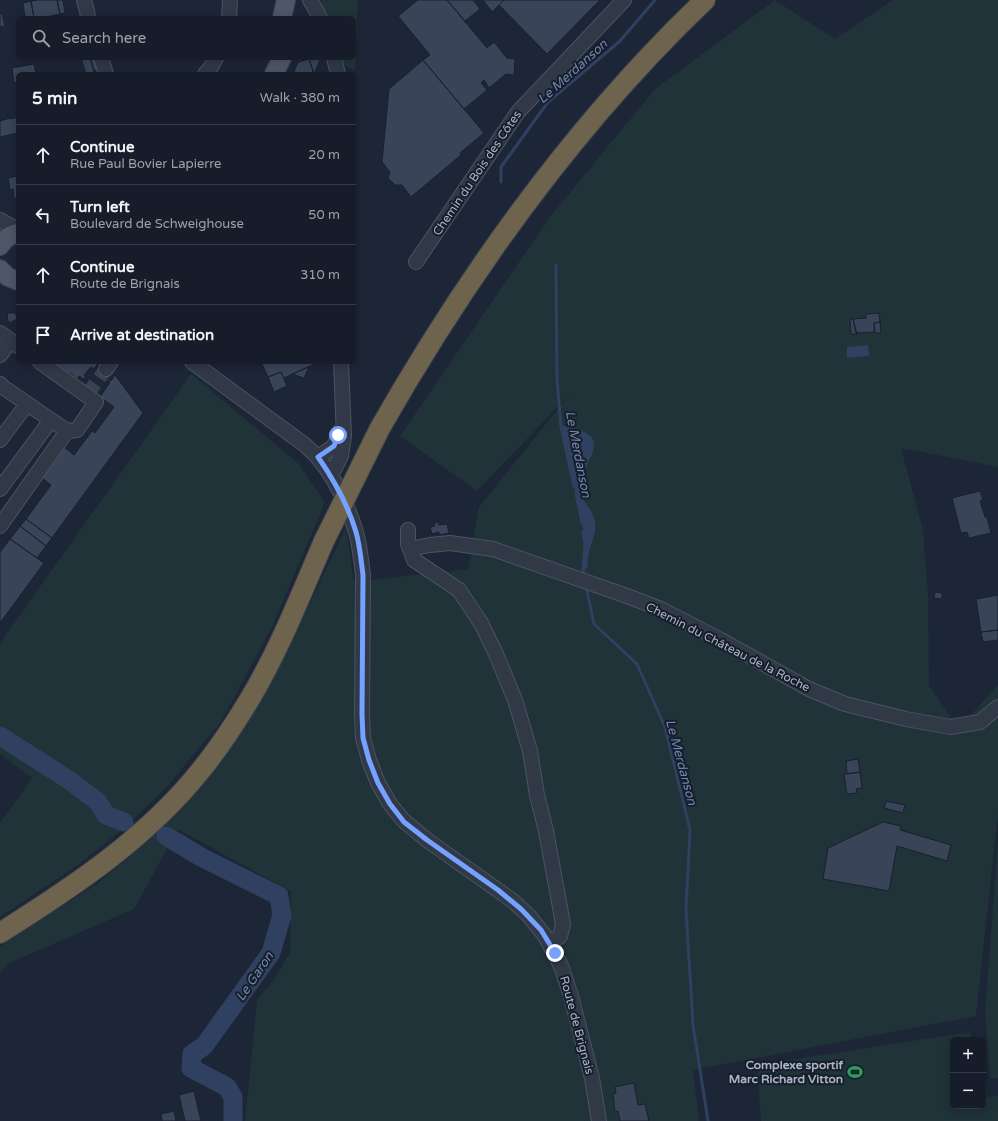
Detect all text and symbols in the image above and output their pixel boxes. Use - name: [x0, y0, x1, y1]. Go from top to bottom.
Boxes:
- search box: [16, 16, 356, 60]
- icon: search: [30, 27, 52, 49]
- text: Search here: [62, 29, 146, 47]
- water label: Le Merdanson: [535, 36, 612, 107]
- text: 5 min: [32, 88, 77, 109]
- text: Walk · 380 m: [260, 90, 340, 106]
- street label: Chemin du Bois des Côtes: [430, 108, 524, 238]
- text: Continue: [70, 138, 134, 156]
- icon: ahead: [32, 144, 54, 166]
- text: 20 m: [308, 147, 340, 163]
- text: Rue Paul Bovier Lapierre: [70, 156, 221, 172]
- text: Turn left: [70, 198, 130, 216]
- icon: left: [32, 204, 54, 226]
- text: 50 m: [308, 207, 340, 223]
- text: Boulevard de Schweighouse: [70, 216, 244, 232]
- text: Continue: [70, 258, 134, 276]
- icon: ahead: [32, 264, 54, 286]
- text: 310 m: [300, 267, 340, 283]
- text: Route de Brignais: [70, 276, 180, 292]
- icon: arrive: [32, 324, 54, 346]
- text: Arrive at destination: [70, 326, 214, 344]
- water label: Le Merdanson: [562, 409, 594, 500]
- route start: [329, 426, 347, 444]
- street label: Chemin du Château de la Roche: [644, 599, 813, 695]
- water label: Le Merdanson: [662, 718, 700, 808]
- route end: [546, 944, 564, 962]
- water label: Le Garon: [233, 948, 278, 1004]
- street label: Route de Brignais: [557, 974, 597, 1076]
- map controls: [950, 1037, 986, 1109]
- button: +: [950, 1037, 986, 1073]
- place label: Complexe sportif Marc Richard Vitton: [729, 1058, 843, 1086]
- sports icon: Complexe sportif Marc Richard Vitton: [846, 1063, 864, 1081]
- button: −: [950, 1073, 986, 1109]

